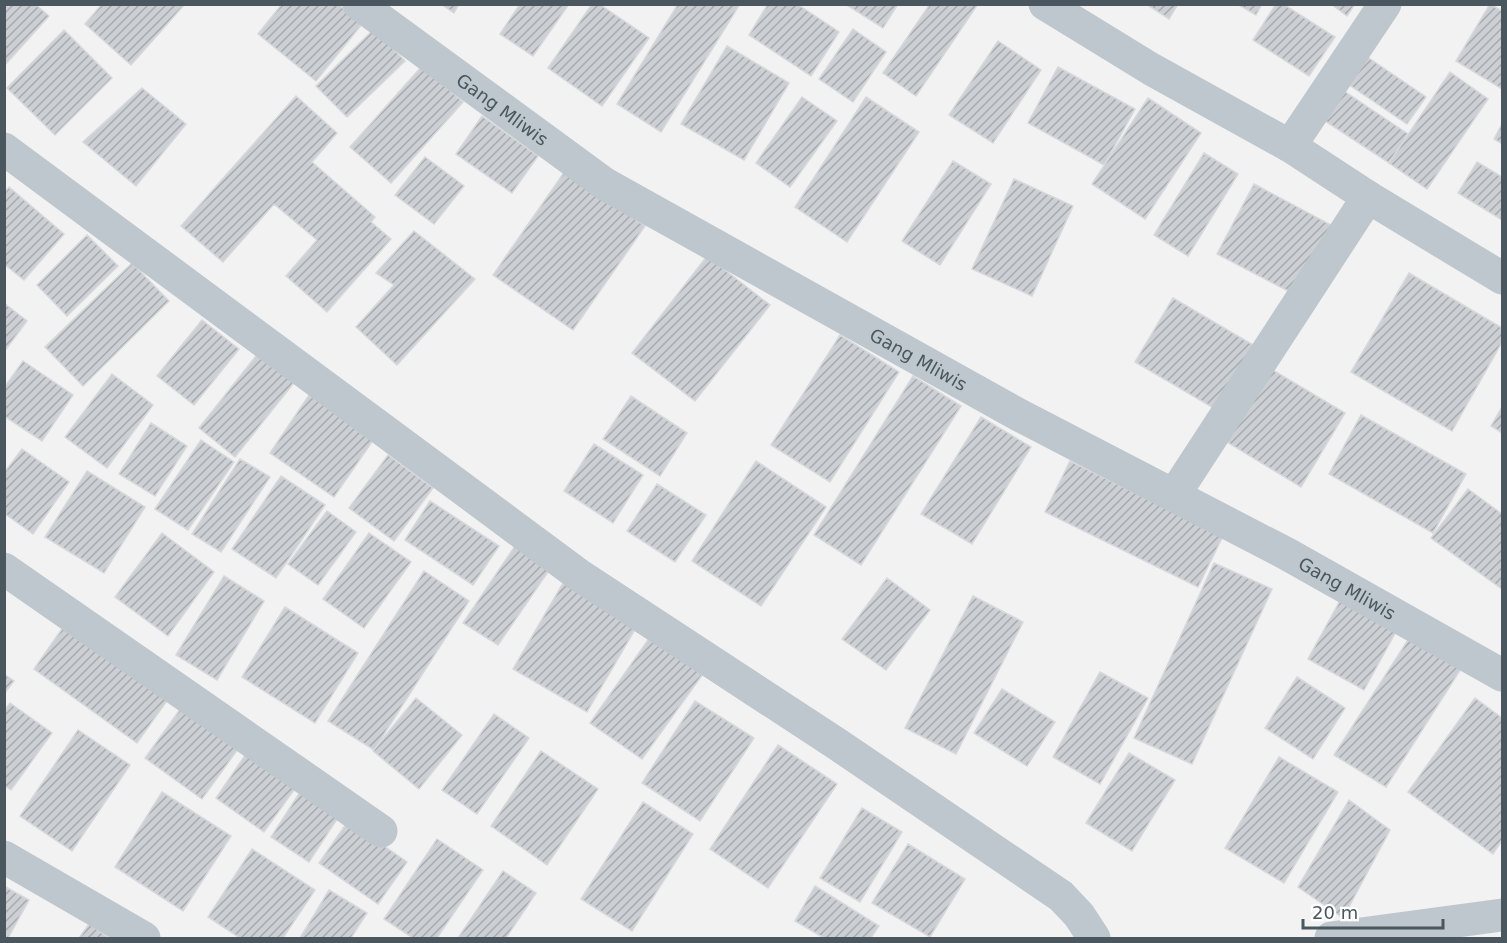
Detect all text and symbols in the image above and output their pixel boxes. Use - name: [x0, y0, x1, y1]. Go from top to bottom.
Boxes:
- street label: Gang Mliwis: [453, 69, 553, 150]
- street label: Gang Mliwis: [866, 323, 971, 395]
- street label: Gang Mliwis: [1295, 552, 1400, 624]
- scale bar: [1303, 892, 1442, 930]
- text: 20 m: [1312, 902, 1358, 923]

